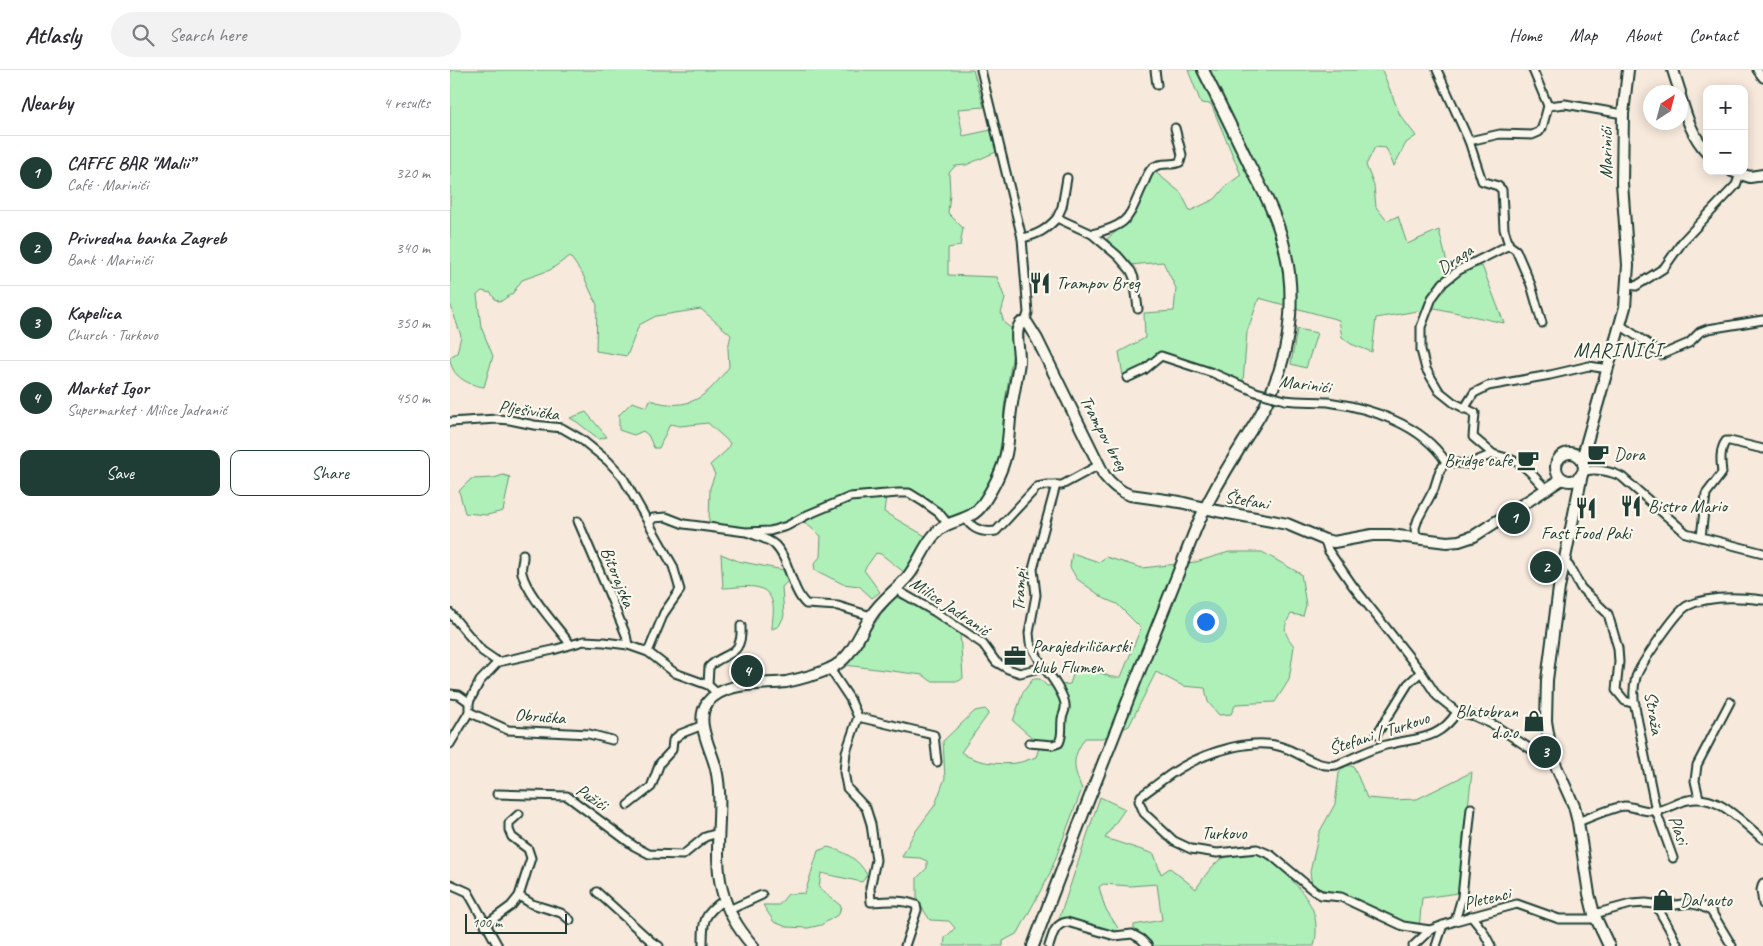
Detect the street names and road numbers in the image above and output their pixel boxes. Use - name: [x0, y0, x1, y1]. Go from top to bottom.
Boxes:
- street label: Marinići: [1595, 124, 1617, 179]
- street label: Draga: [1433, 238, 1479, 279]
- street label: Marinići: [1278, 370, 1335, 398]
- street label: Trampov breg: [1075, 392, 1134, 476]
- street label: Plješivička: [497, 395, 562, 425]
- street label: Štefani: [1223, 485, 1273, 515]
- street label: Bitorajska: [596, 544, 640, 612]
- street label: Trampi: [1007, 566, 1031, 612]
- street label: Milice Jadranić: [906, 571, 996, 642]
- street label: Straža: [1640, 690, 1668, 737]
- street label: Obručka: [514, 703, 567, 729]
- street label: Štefani / Turkovo: [1326, 706, 1433, 760]
- street label: Pužići: [572, 779, 614, 817]
- street label: Plasi: [1664, 813, 1695, 850]
- street label: Turkovo: [1202, 822, 1248, 844]
- street label: Pletenci: [1462, 881, 1515, 914]

